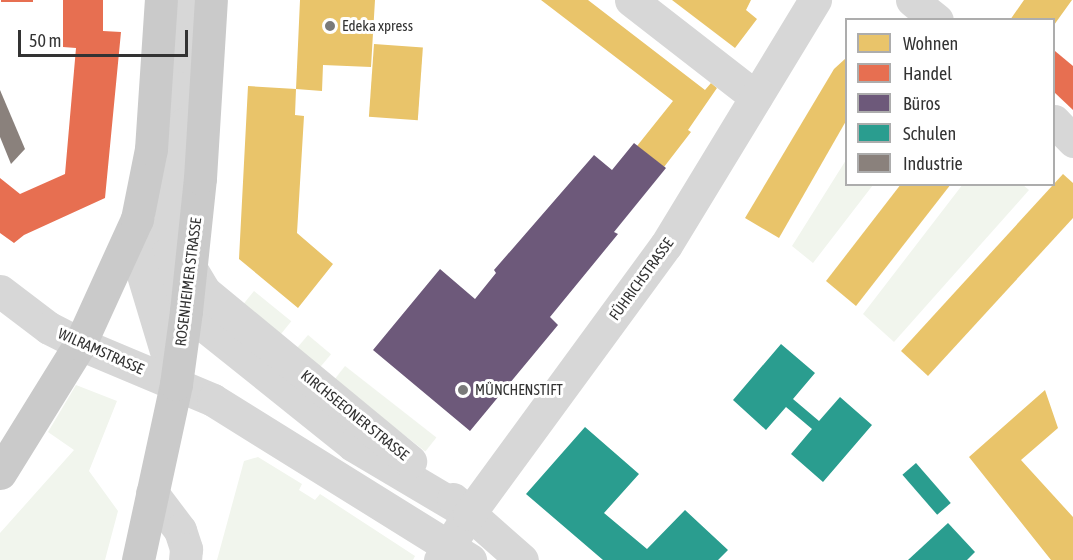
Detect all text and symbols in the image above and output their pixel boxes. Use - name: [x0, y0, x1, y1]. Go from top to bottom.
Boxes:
- place label: Edeka xpress: [342, 17, 413, 35]
- scale bar: [21, 18, 190, 56]
- legend: [845, 18, 1055, 186]
- marker: Edeka xpress: [323, 19, 337, 33]
- text: 50 m: [29, 30, 61, 51]
- text: Wohnen: [903, 33, 958, 54]
- text: Handel: [903, 63, 952, 84]
- text: Büros: [903, 93, 940, 114]
- text: Schulen: [903, 123, 956, 144]
- text: Industrie: [903, 153, 963, 174]
- street label: ROSENHEIMER STRASSE: [171, 217, 205, 347]
- street label: FÜHRICHSTRASSE: [605, 234, 677, 324]
- street label: WILRAMSTRASSE: [55, 324, 147, 378]
- street label: KIRCHSEEONER STRASSE: [298, 366, 412, 464]
- place label: MÜNCHENSTIFT: [475, 381, 563, 399]
- marker: MÜNCHENSTIFT: [456, 383, 470, 397]

